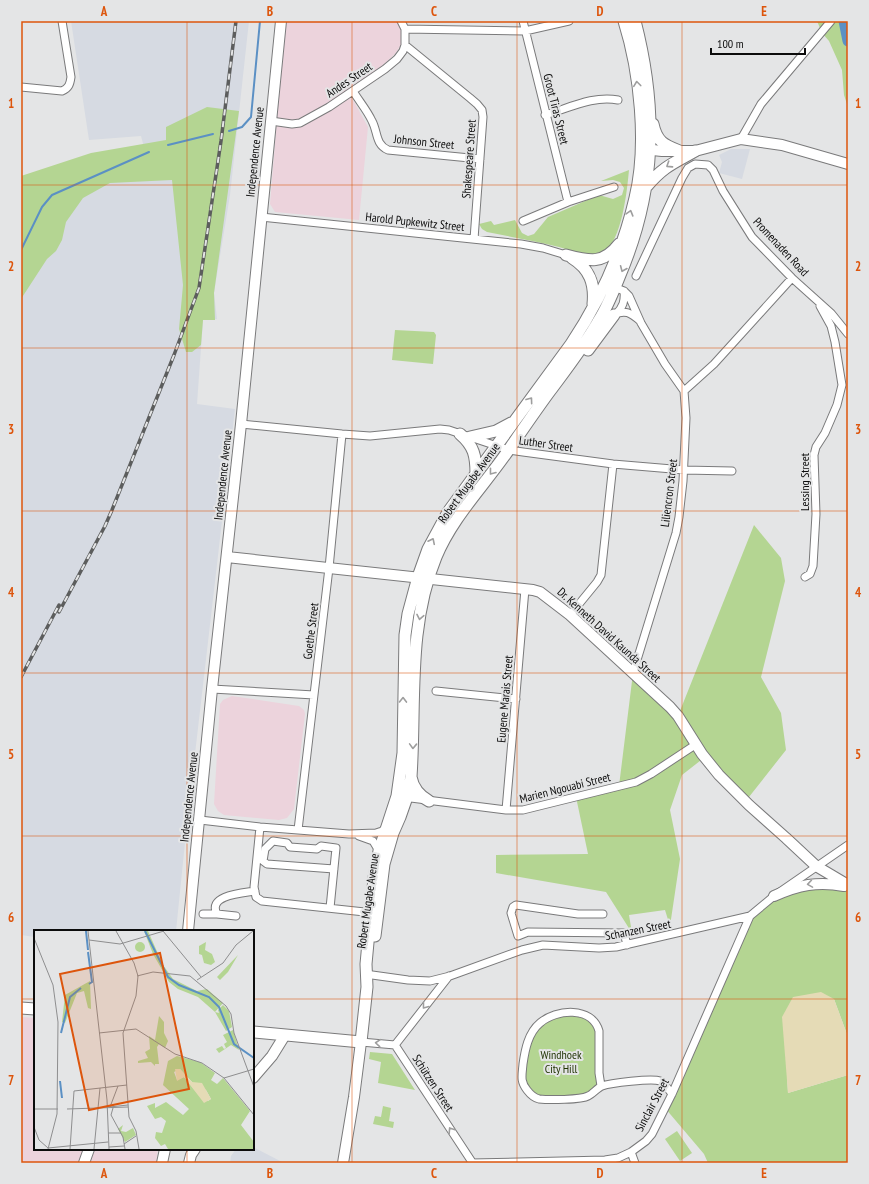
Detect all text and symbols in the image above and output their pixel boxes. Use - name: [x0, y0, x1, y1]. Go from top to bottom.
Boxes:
- text: A: [100, 3, 108, 20]
- text: B: [267, 3, 273, 20]
- text: C: [431, 3, 437, 20]
- text: D: [597, 3, 604, 20]
- text: E: [761, 3, 767, 20]
- scale bar: [711, 30, 805, 56]
- text: 100 m: [717, 36, 744, 51]
- street label: Andes Street: [323, 58, 375, 100]
- street label: Groot Tiras Street: [540, 72, 573, 147]
- one-way arrow: [633, 81, 642, 87]
- text: 1: [8, 95, 14, 112]
- text: 1: [855, 95, 861, 112]
- street label: Independence Avenue: [242, 106, 267, 198]
- street label: Shakespeare Street: [458, 118, 479, 199]
- street label: Johnson Street: [392, 131, 456, 152]
- one-way arrow: [666, 160, 673, 168]
- street label: Harold Pupkewitz Street: [365, 209, 466, 234]
- one-way arrow: [626, 210, 634, 216]
- street label: Promenaden Road: [750, 214, 812, 279]
- text: 2: [8, 258, 14, 275]
- text: 2: [855, 258, 861, 275]
- one-way arrow: [619, 265, 627, 272]
- one-way arrow: [525, 397, 533, 404]
- text: 3: [8, 421, 14, 438]
- text: 3: [855, 421, 861, 438]
- street label: Independence Avenue: [210, 429, 235, 521]
- street label: Luther Street: [518, 432, 575, 455]
- street label: Robert Mugabe Avenue: [434, 440, 503, 526]
- street label: Lessing Street: [797, 452, 812, 511]
- street label: Liliencron Street: [657, 457, 680, 528]
- one-way arrow: [490, 467, 497, 474]
- one-way arrow: [427, 538, 435, 546]
- text: 4: [8, 584, 15, 601]
- street label: Dr. Kenneth David Kaunda Street: [554, 584, 665, 686]
- text: 4: [855, 584, 862, 601]
- street label: Goethe Street: [300, 601, 322, 660]
- one-way arrow: [416, 613, 425, 620]
- street label: Eugene Marais Street: [493, 654, 516, 743]
- one-way arrow: [399, 697, 407, 703]
- one-way arrow: [408, 743, 417, 749]
- text: 5: [8, 746, 14, 763]
- text: 5: [855, 746, 861, 763]
- street label: Independence Avenue: [176, 751, 201, 843]
- street label: Marien Ngouabi Street: [518, 769, 613, 806]
- street label: Robert Mugabe Avenue: [353, 852, 382, 949]
- one-way arrow: [807, 880, 813, 888]
- text: 6: [8, 909, 14, 926]
- text: 6: [855, 909, 861, 926]
- street label: Schanzen Street: [604, 916, 673, 943]
- inset map: [34, 930, 254, 1150]
- one-way arrow: [423, 1002, 430, 1009]
- one-way arrow: [375, 1039, 381, 1048]
- park label: Windhoek City Hill: [540, 1047, 582, 1076]
- street label: Schützen Street: [409, 1051, 458, 1115]
- text: 7: [8, 1072, 14, 1089]
- text: 7: [855, 1072, 861, 1089]
- street label: Sinclair Street: [631, 1075, 672, 1134]
- one-way arrow: [449, 1127, 456, 1134]
- text: A: [100, 1165, 108, 1182]
- text: B: [267, 1165, 273, 1182]
- text: C: [431, 1165, 437, 1182]
- text: D: [597, 1165, 604, 1182]
- text: E: [761, 1165, 767, 1182]

